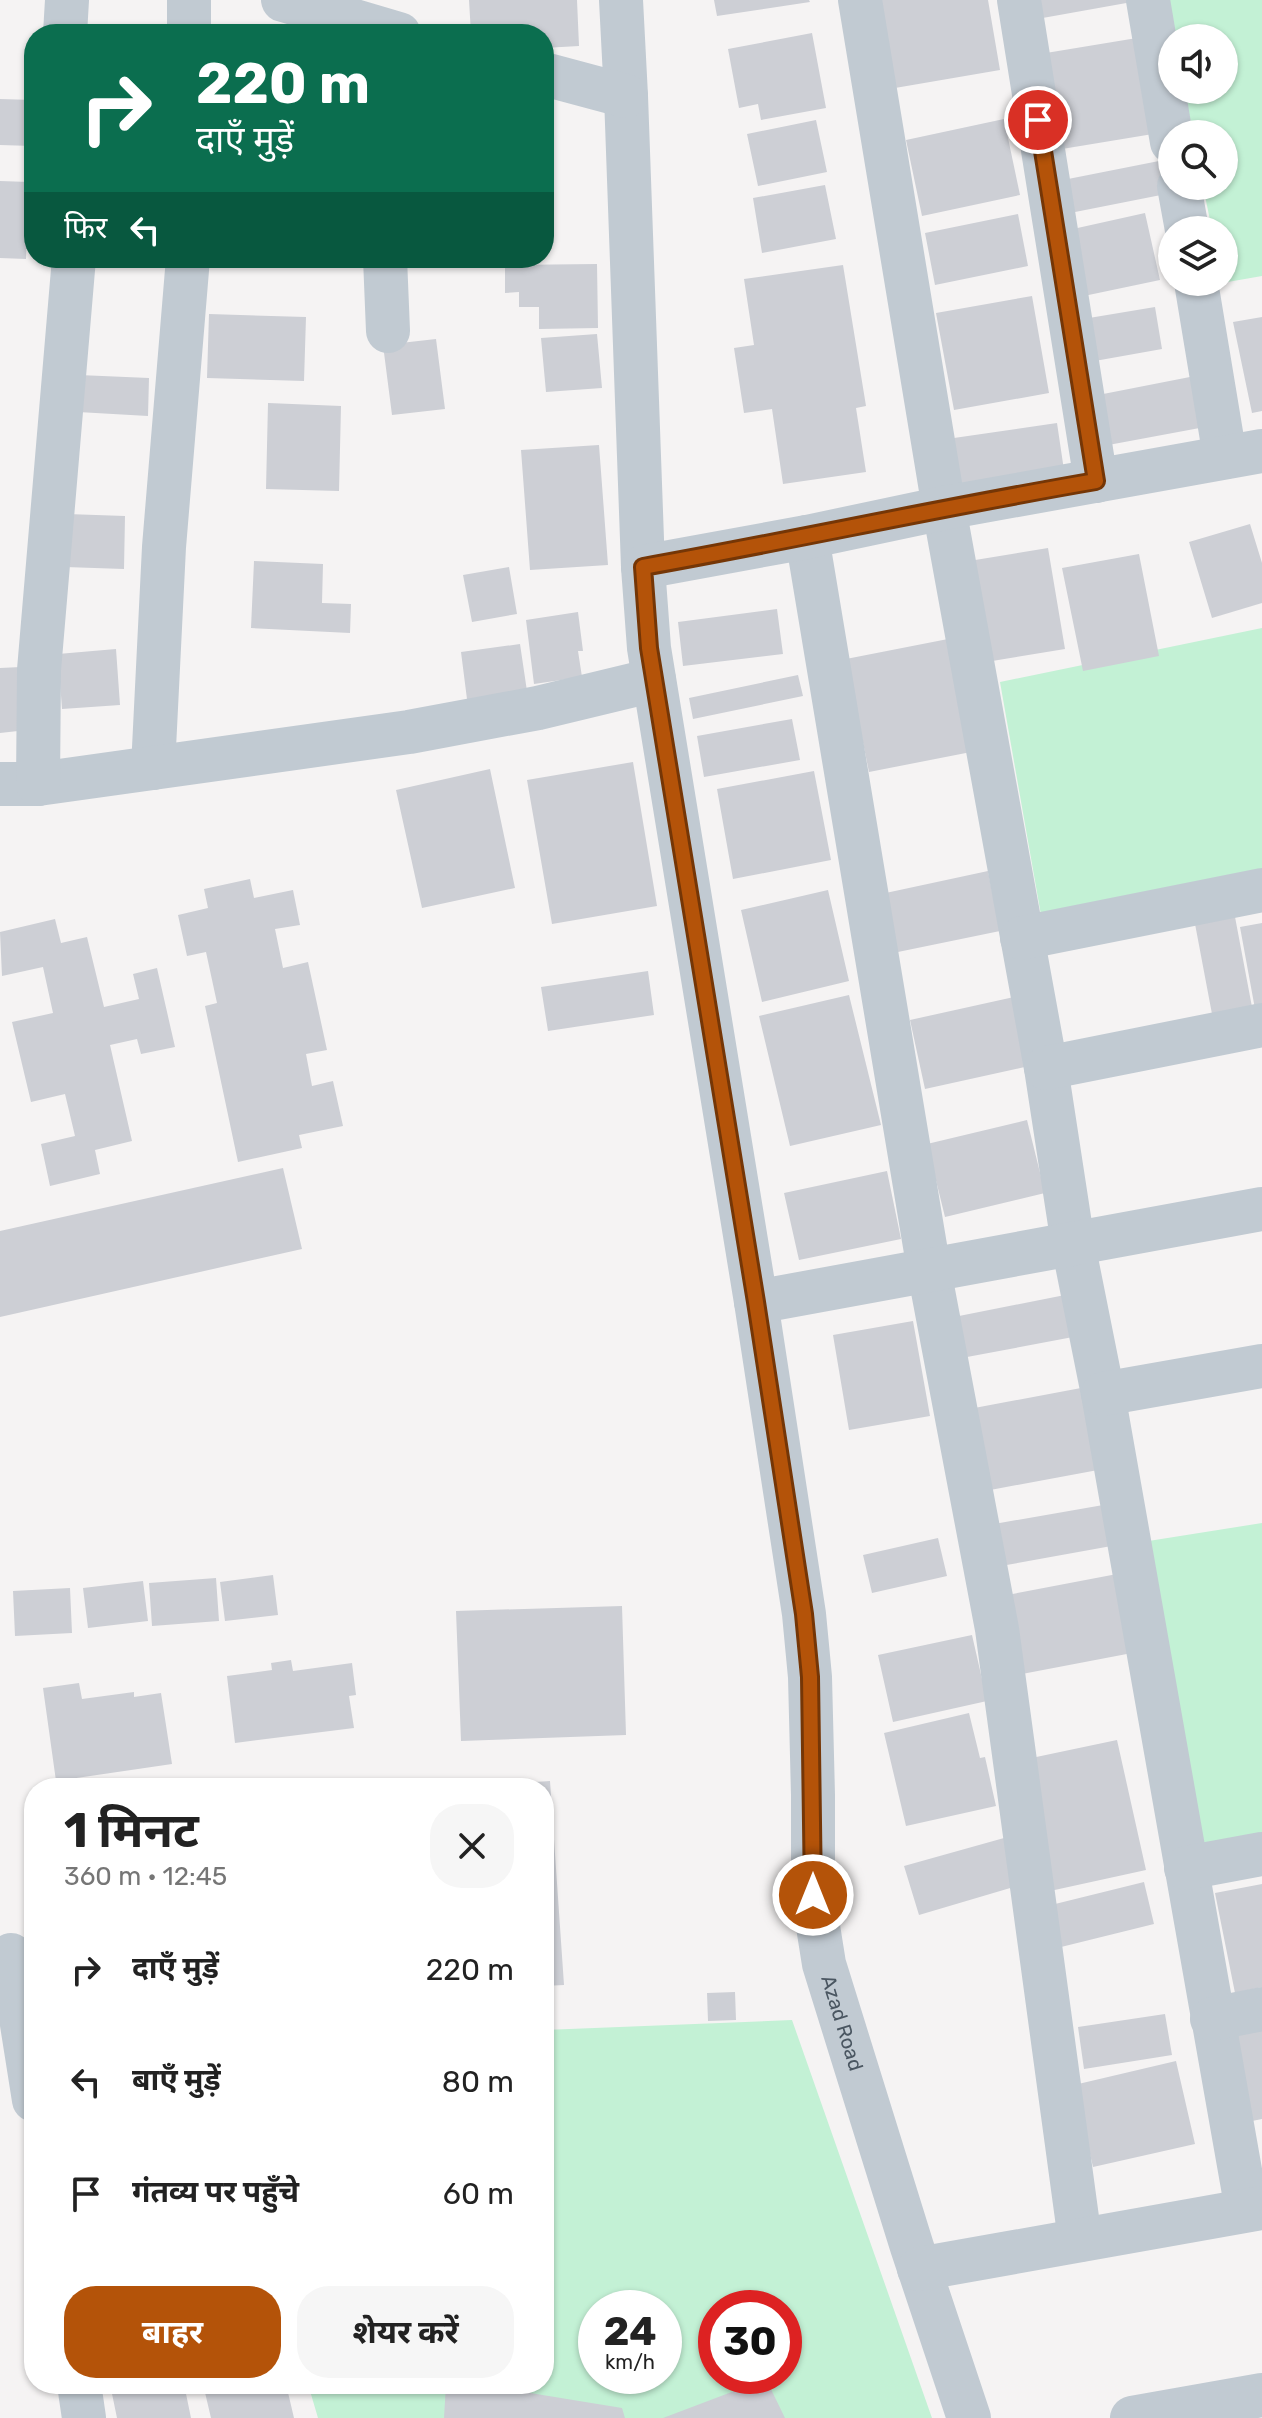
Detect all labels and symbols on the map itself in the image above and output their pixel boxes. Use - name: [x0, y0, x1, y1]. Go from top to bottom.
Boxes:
- pin: [1004, 86, 1072, 154]
- position arrow: [771, 1853, 855, 1937]
- street label: Azad Road: [816, 1972, 868, 2074]
- speed limit sign: 30: [698, 2290, 802, 2394]

